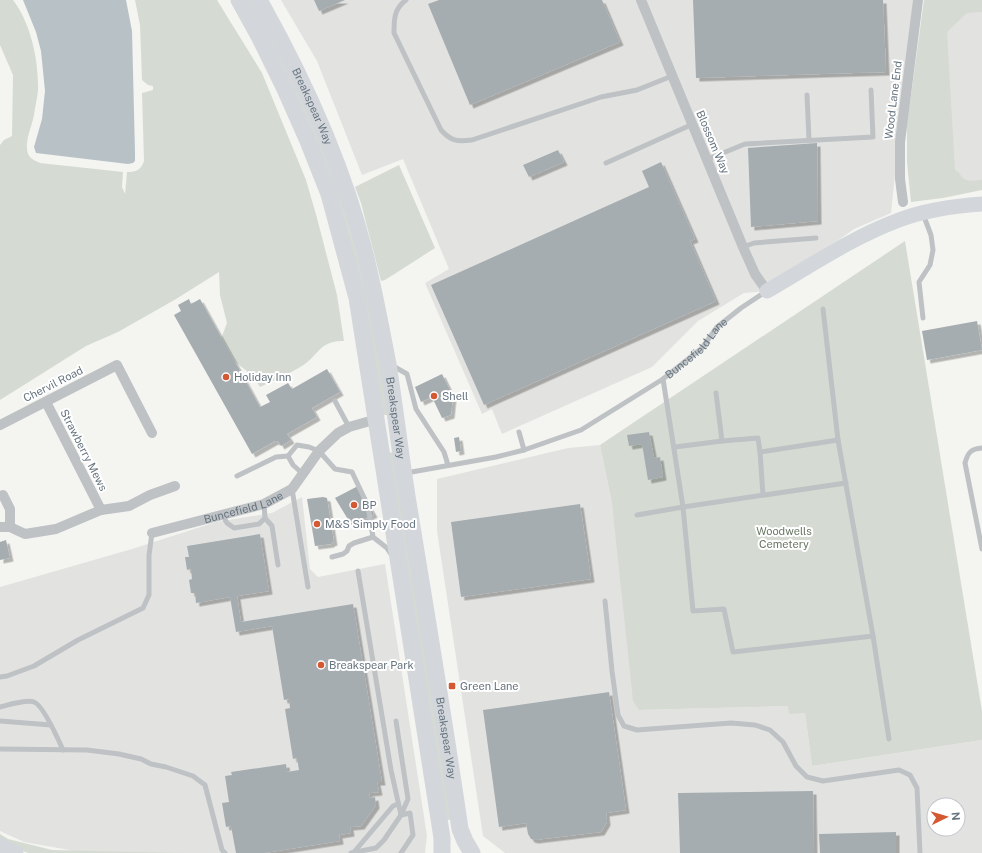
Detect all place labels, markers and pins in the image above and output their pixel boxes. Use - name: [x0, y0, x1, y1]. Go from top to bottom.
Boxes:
- place label: Holiday Inn: [234, 371, 291, 383]
- marker: Holiday Inn: [221, 372, 231, 382]
- place label: Shell: [442, 390, 468, 402]
- marker: Shell: [429, 391, 439, 401]
- place label: BP: [362, 499, 376, 511]
- marker: BP: [349, 500, 359, 510]
- place label: M&S Simply Food: [325, 518, 416, 530]
- marker: M&S Simply Food: [312, 519, 322, 529]
- place label: Breakspear Park: [329, 659, 414, 671]
- marker: Breakspear Park: [316, 660, 326, 670]
- place label: Green Lane: [460, 680, 519, 692]
- marker: Green Lane: [447, 681, 457, 691]

